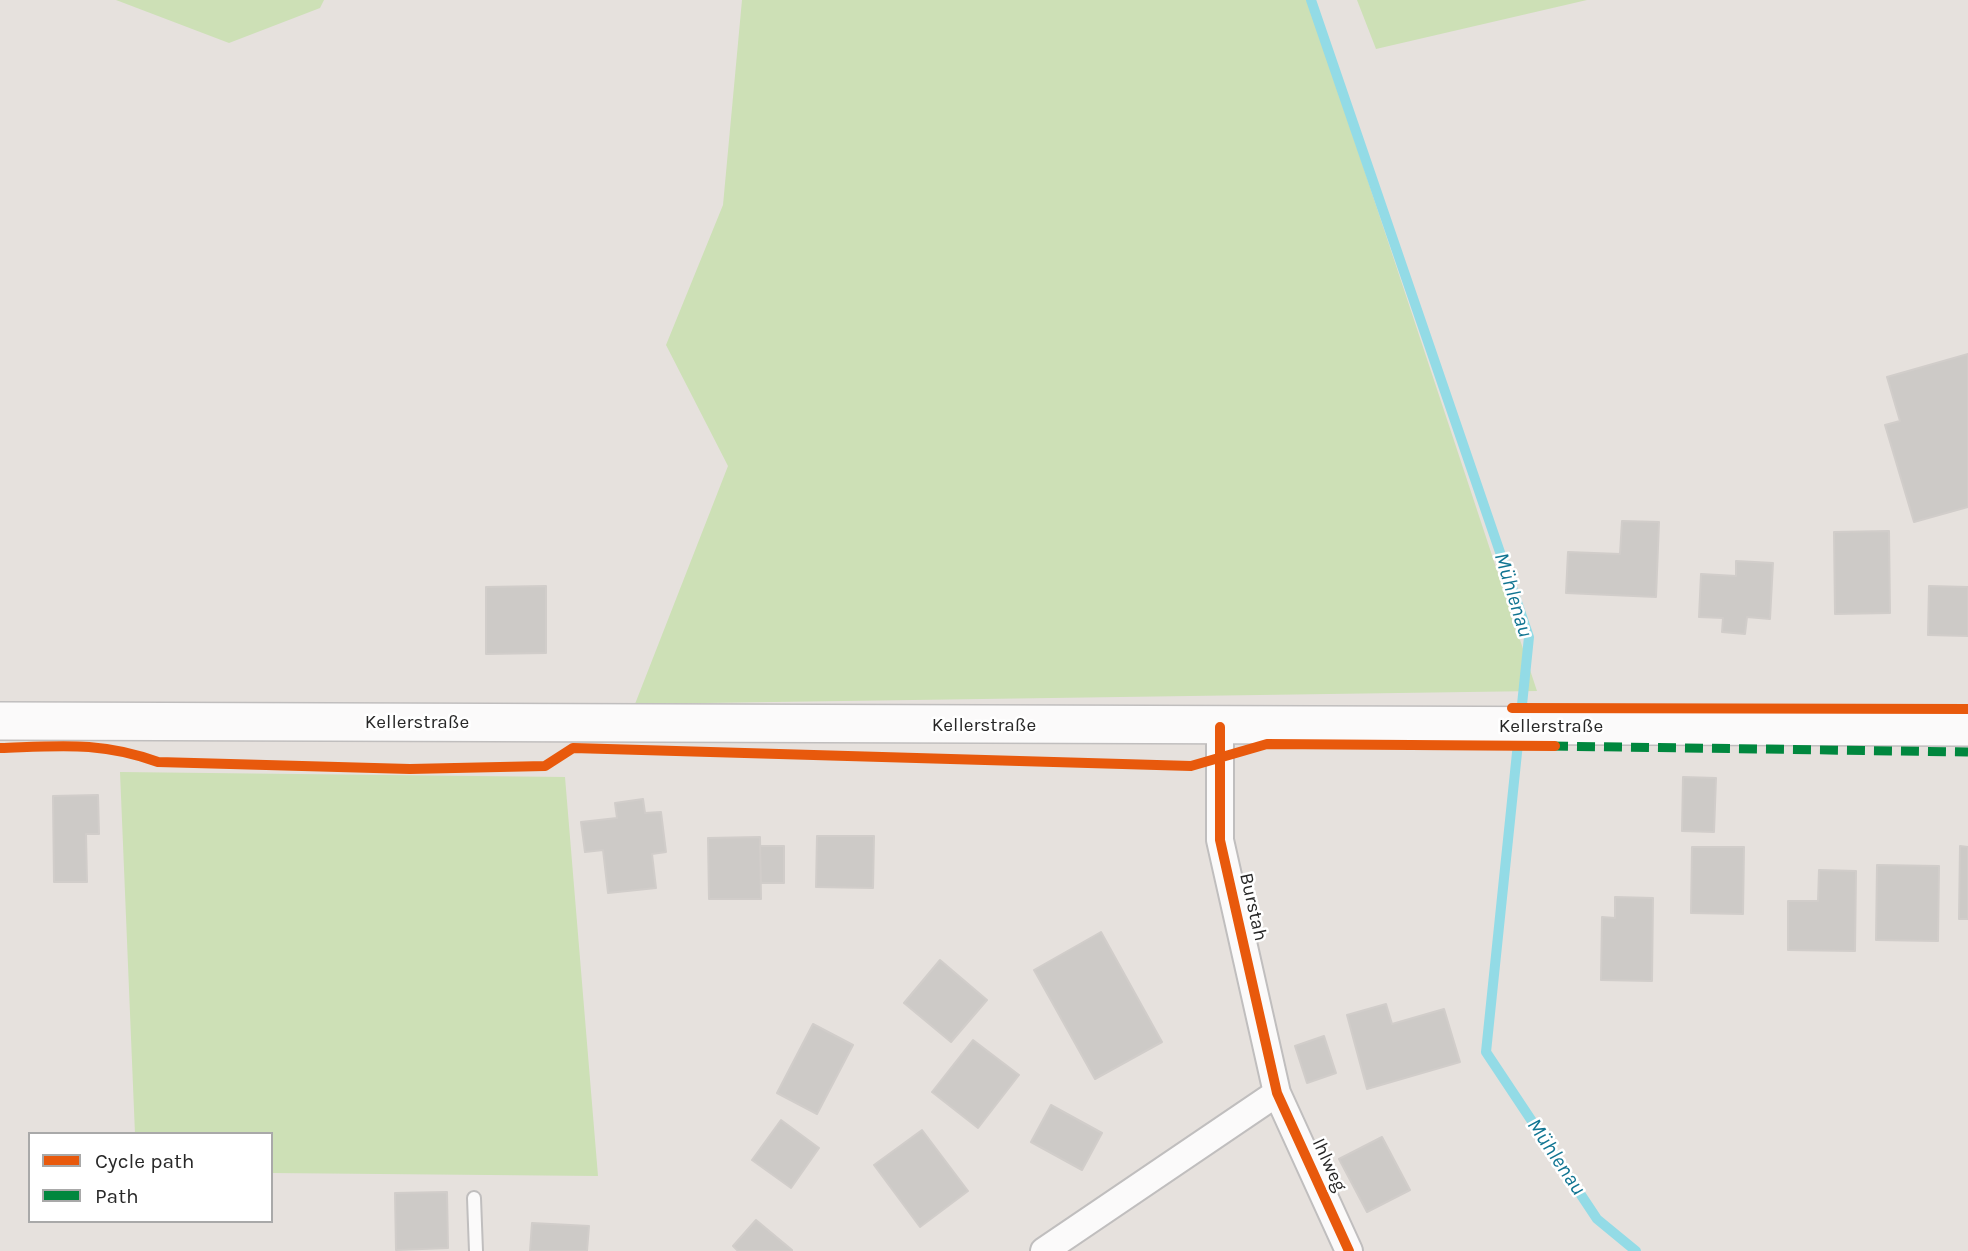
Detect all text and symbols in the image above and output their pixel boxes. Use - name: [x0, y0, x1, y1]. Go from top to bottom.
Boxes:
- water label: Mühlenau: [1488, 550, 1538, 640]
- street label: Kellerstraße: [365, 712, 469, 734]
- street label: Kellerstraße: [932, 715, 1036, 737]
- street label: Kellerstraße: [1499, 716, 1603, 738]
- street label: Burstah: [1234, 871, 1272, 943]
- water label: Mühlenau: [1521, 1114, 1591, 1200]
- legend: [28, 1132, 273, 1223]
- street label: Ihlweg: [1307, 1135, 1351, 1195]
- text: Cycle path: [95, 1149, 195, 1173]
- text: Path: [95, 1184, 139, 1208]

